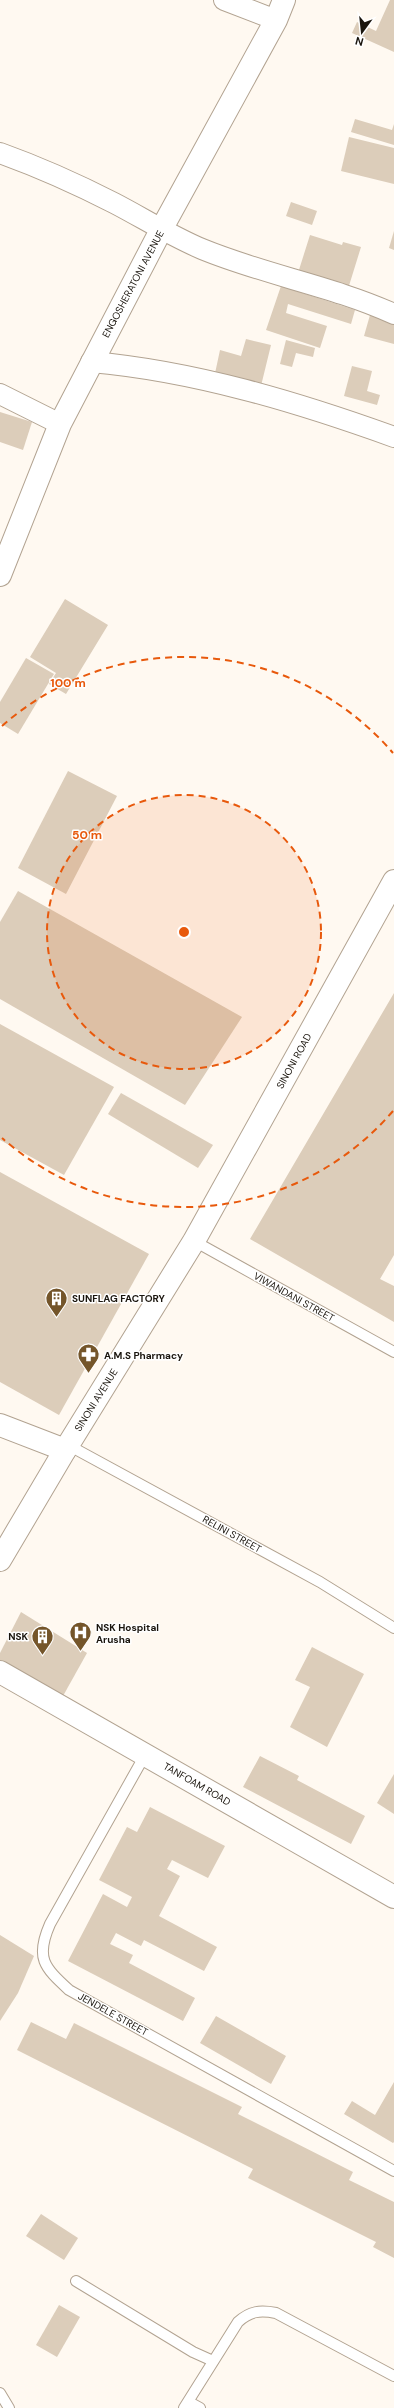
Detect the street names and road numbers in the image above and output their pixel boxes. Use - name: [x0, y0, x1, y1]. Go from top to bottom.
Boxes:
- street label: ENGOSHERATONI AVENUE: [99, 228, 167, 340]
- street label: SINONI ROAD: [273, 1031, 315, 1091]
- street label: VIWANDANI STREET: [251, 1269, 337, 1325]
- street label: SINONI AVENUE: [71, 1366, 121, 1434]
- street label: RELINI STREET: [200, 1513, 264, 1556]
- street label: TANFOAM ROAD: [161, 1760, 233, 1809]
- street label: JENDELE STREET: [76, 1989, 150, 2039]

